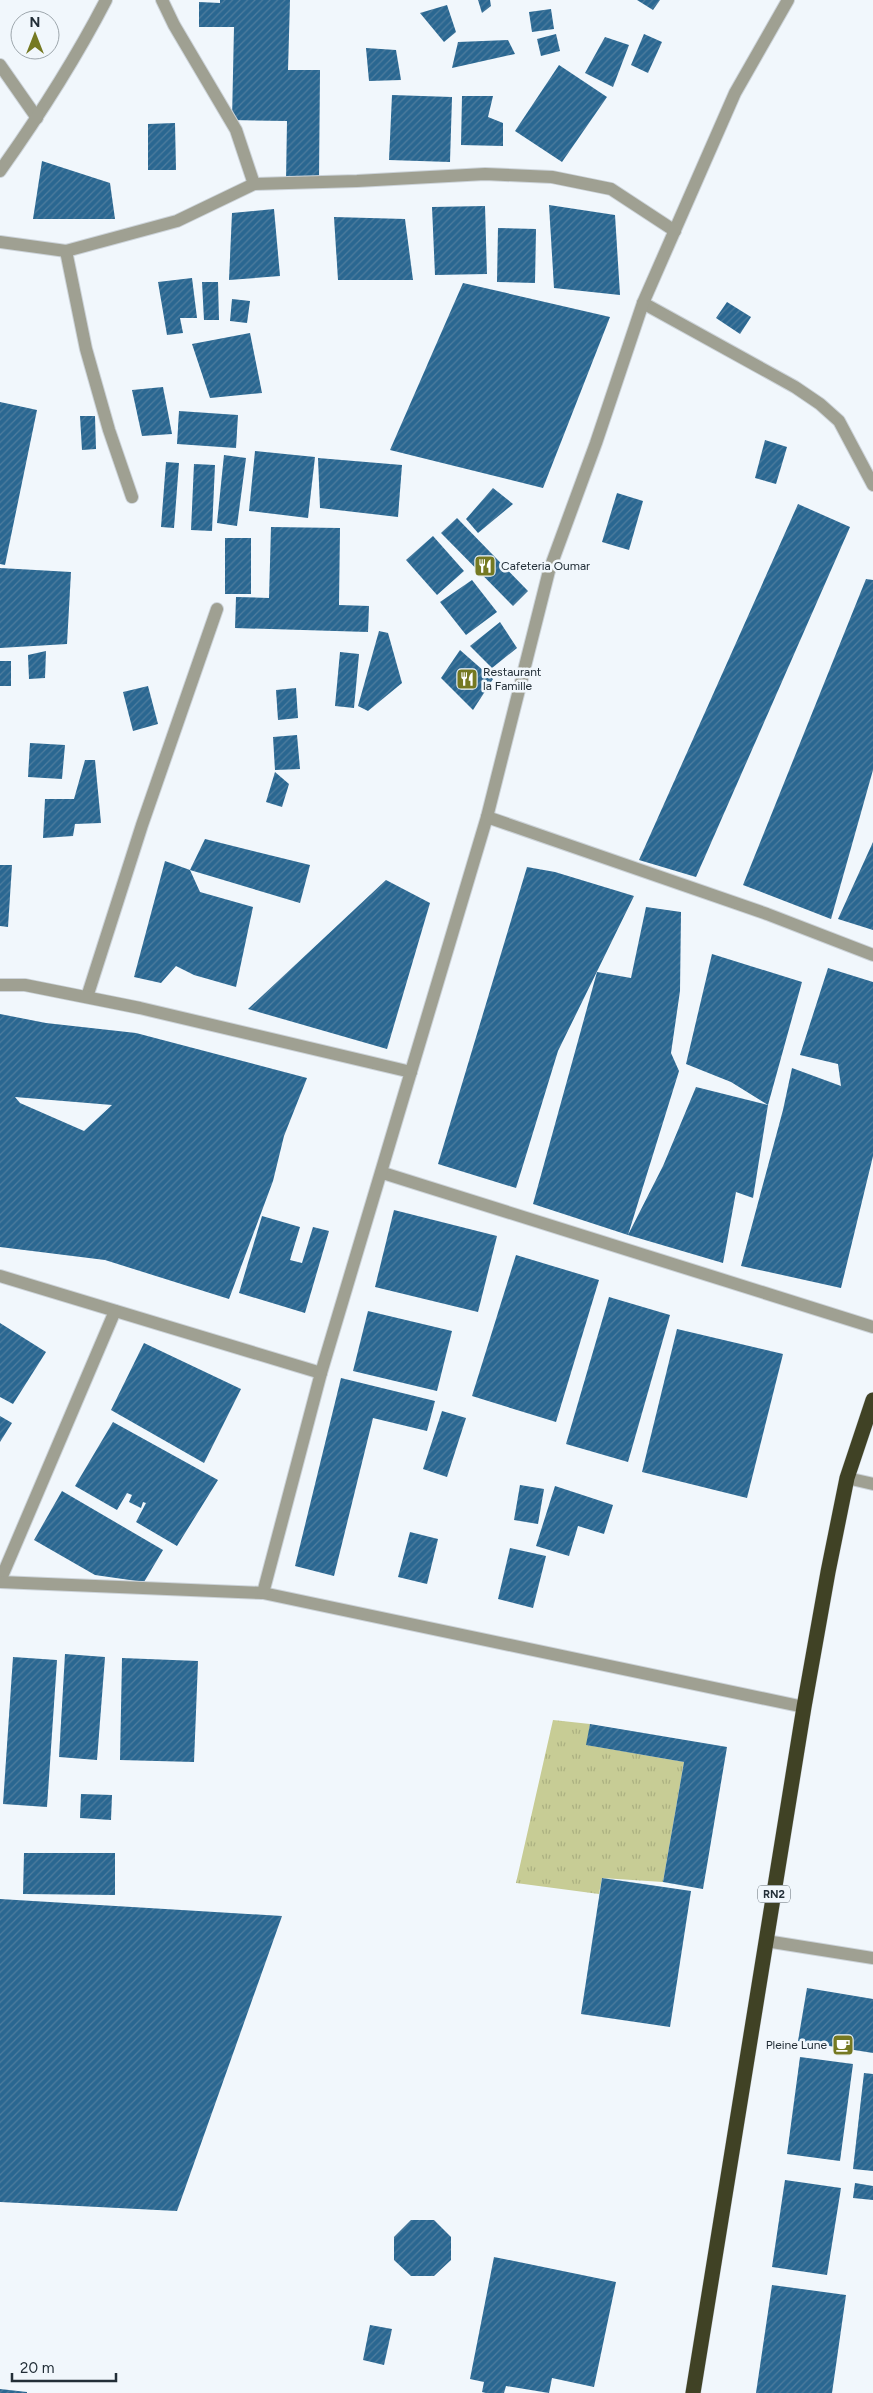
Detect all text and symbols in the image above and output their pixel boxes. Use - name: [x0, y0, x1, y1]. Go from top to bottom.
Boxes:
- north arrow: [10, 10, 60, 60]
- text: N: [30, 14, 40, 31]
- restaurant icon: Cafeteria Oumar: [473, 554, 497, 578]
- place label: Cafeteria Oumar: [501, 559, 590, 573]
- place label: Restaurant la Famille: [483, 665, 542, 693]
- restaurant icon: Restaurant la Famille: [455, 667, 479, 691]
- road number: RN2: [758, 1886, 790, 1902]
- cafe icon: Pleine Lune: [831, 2033, 855, 2057]
- place label: Pleine Lune: [766, 2038, 827, 2052]
- scale bar: [12, 2350, 116, 2382]
- text: 20 m: [20, 2359, 54, 2377]

